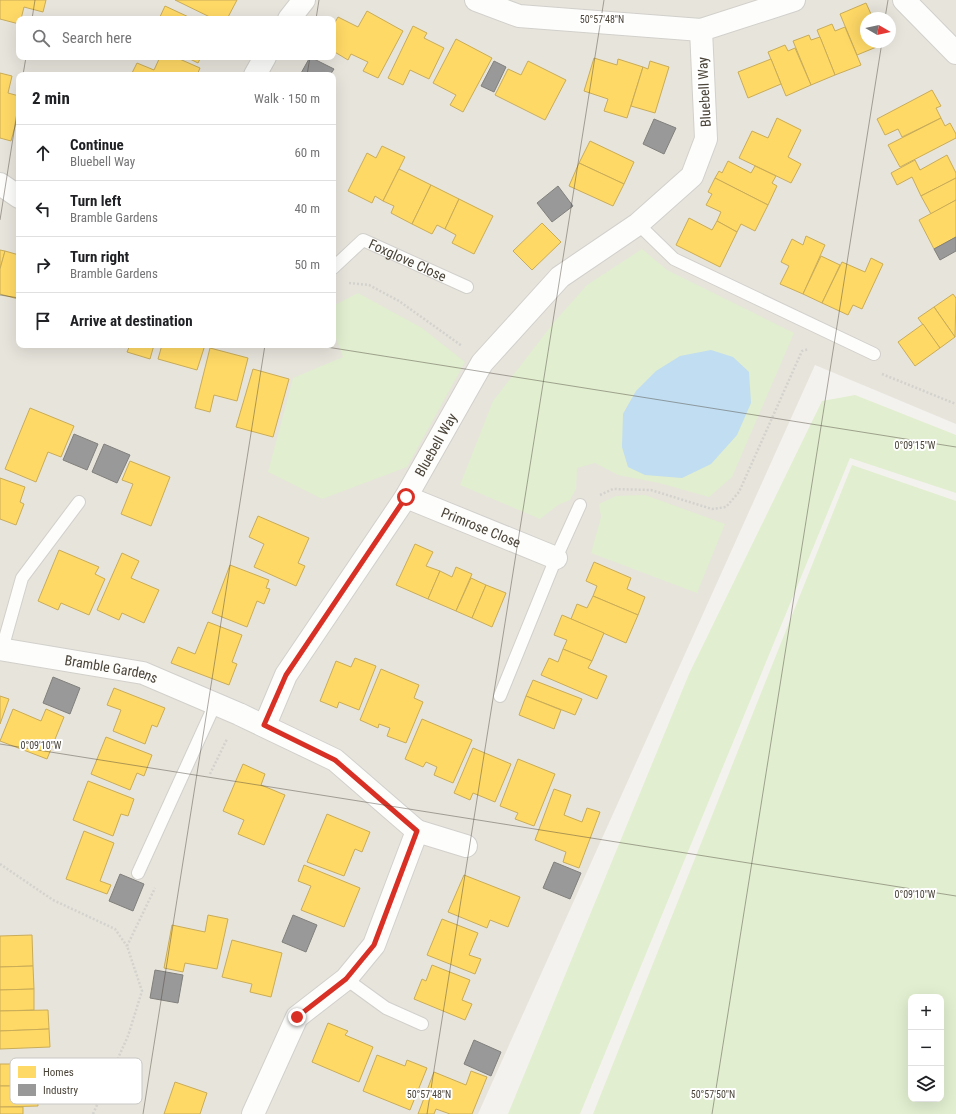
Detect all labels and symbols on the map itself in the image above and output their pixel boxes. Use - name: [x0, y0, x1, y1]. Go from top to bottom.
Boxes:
- north arrow: [860, 12, 896, 48]
- text: 50°57'48"N: [580, 14, 624, 25]
- street label: Bluebell Way: [694, 56, 714, 127]
- street label: Foxglove Close: [366, 236, 449, 285]
- street label: Bluebell Way: [411, 410, 460, 479]
- text: 0°09'15"W: [895, 440, 936, 451]
- route start: [397, 488, 415, 506]
- street label: Primrose Close: [439, 504, 523, 551]
- street label: Bramble Gardens: [63, 652, 160, 686]
- text: 0°09'10"W: [21, 740, 62, 751]
- text: 0°09'10"W: [895, 889, 936, 900]
- route end: [288, 1008, 306, 1026]
- legend: [10, 1058, 142, 1104]
- text: Homes: [43, 1066, 74, 1079]
- text: Industry: [43, 1084, 79, 1097]
- text: 50°57'48"N: [407, 1089, 451, 1100]
- text: 50°57'50"N: [691, 1089, 735, 1100]

